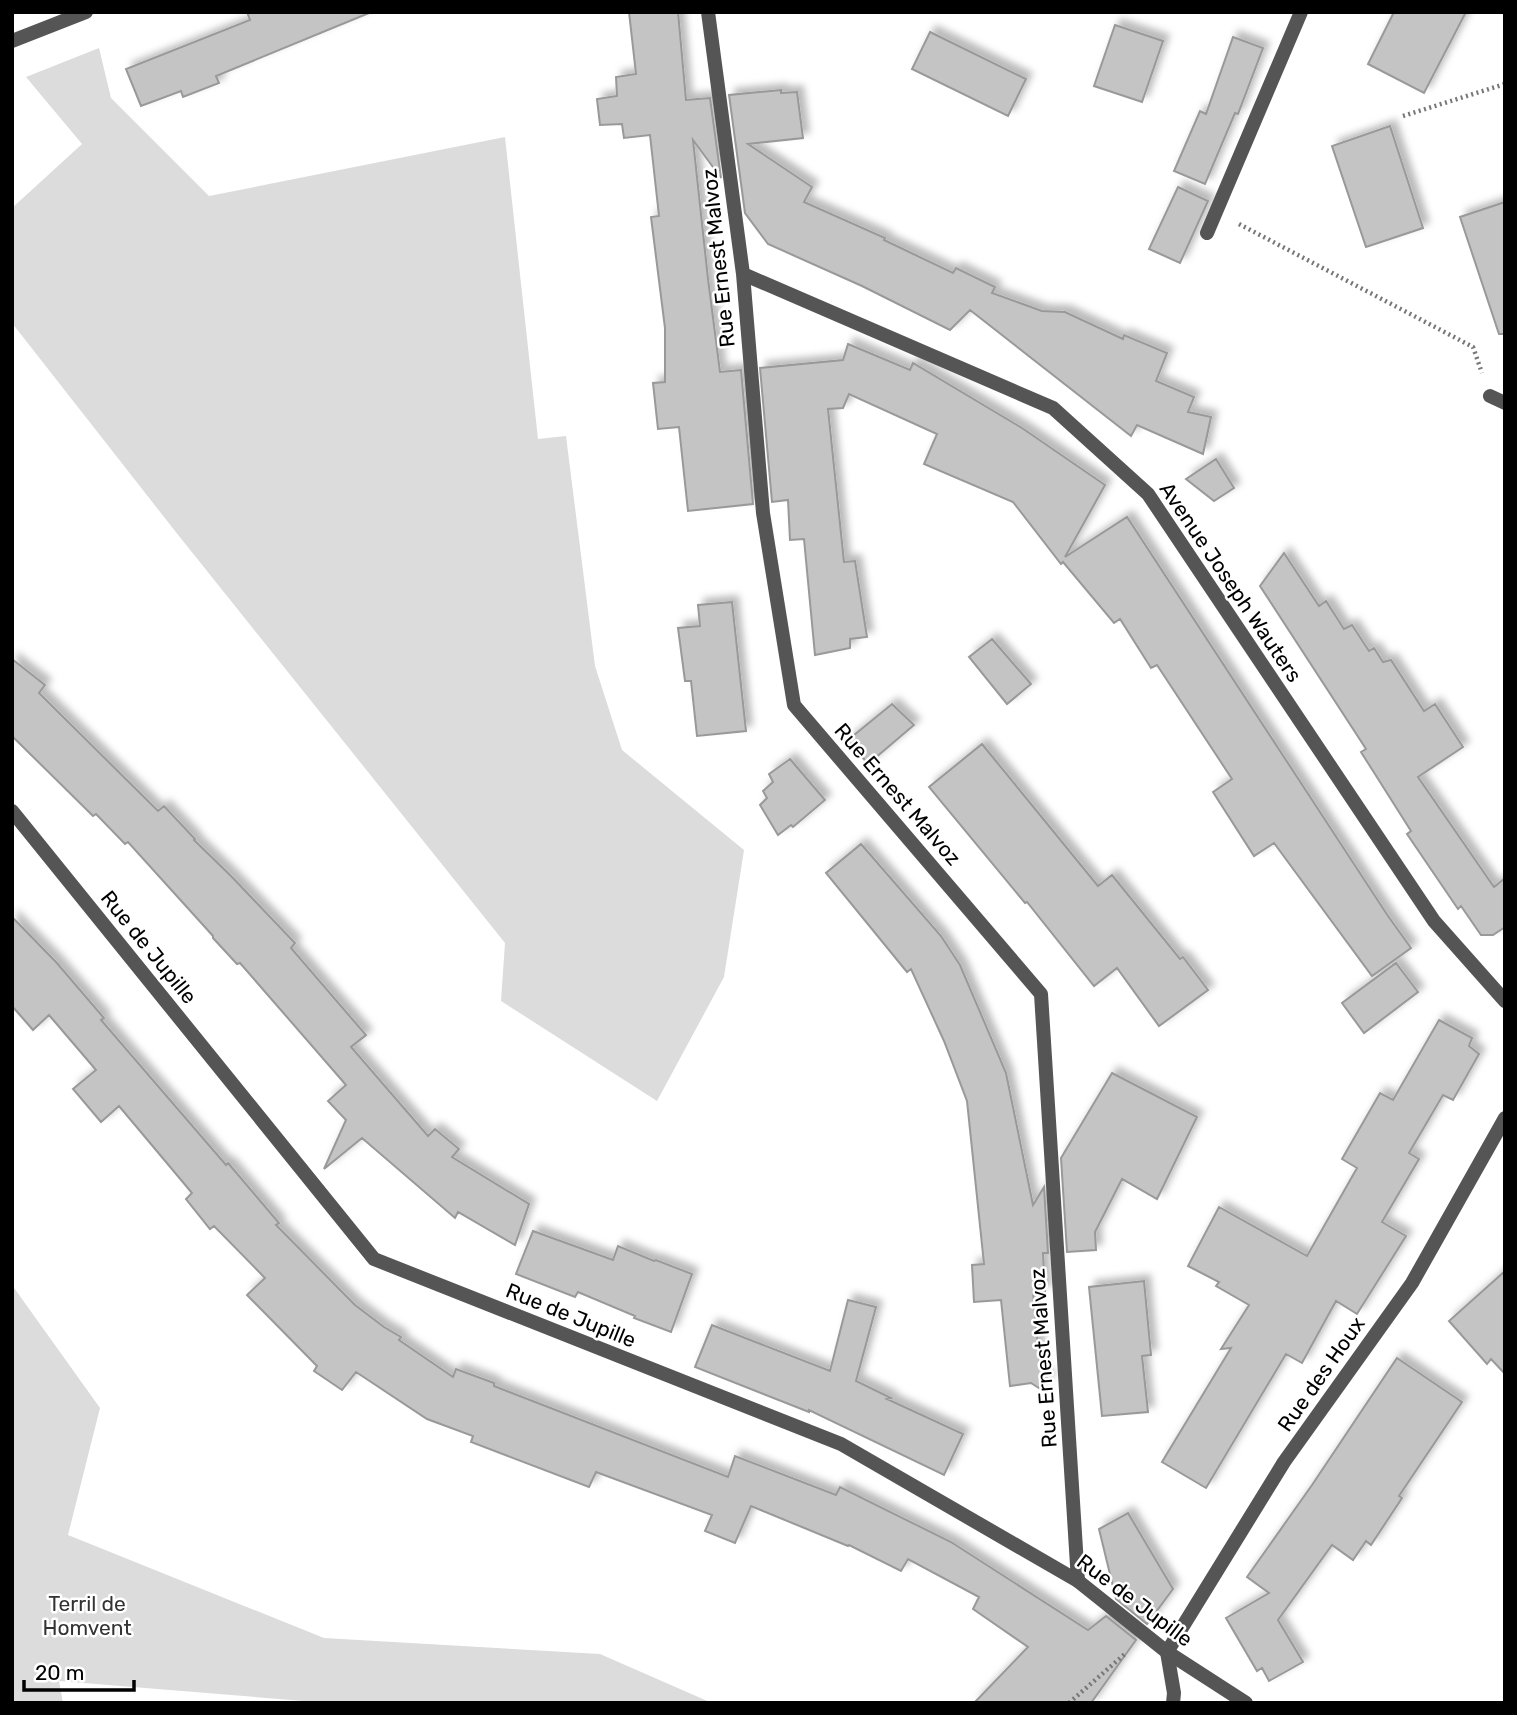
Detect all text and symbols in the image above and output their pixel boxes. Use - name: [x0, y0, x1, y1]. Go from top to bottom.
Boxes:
- street label: Rue Ernest Malvoz: [696, 167, 740, 349]
- street label: Avenue Joseph Wauters: [1155, 477, 1307, 687]
- street label: Rue Ernest Malvoz: [830, 718, 966, 870]
- street label: Rue de Jupille: [96, 885, 202, 1009]
- street label: Rue Ernest Malvoz: [1024, 1267, 1062, 1449]
- street label: Rue de Jupille: [502, 1278, 640, 1352]
- street label: Rue des Houx: [1272, 1312, 1370, 1436]
- street label: Rue de Jupille: [1072, 1548, 1198, 1652]
- park label: Terril de Homvent: [42, 1591, 132, 1640]
- scale bar: [24, 1648, 135, 1692]
- text: 20 m: [35, 1660, 84, 1685]

